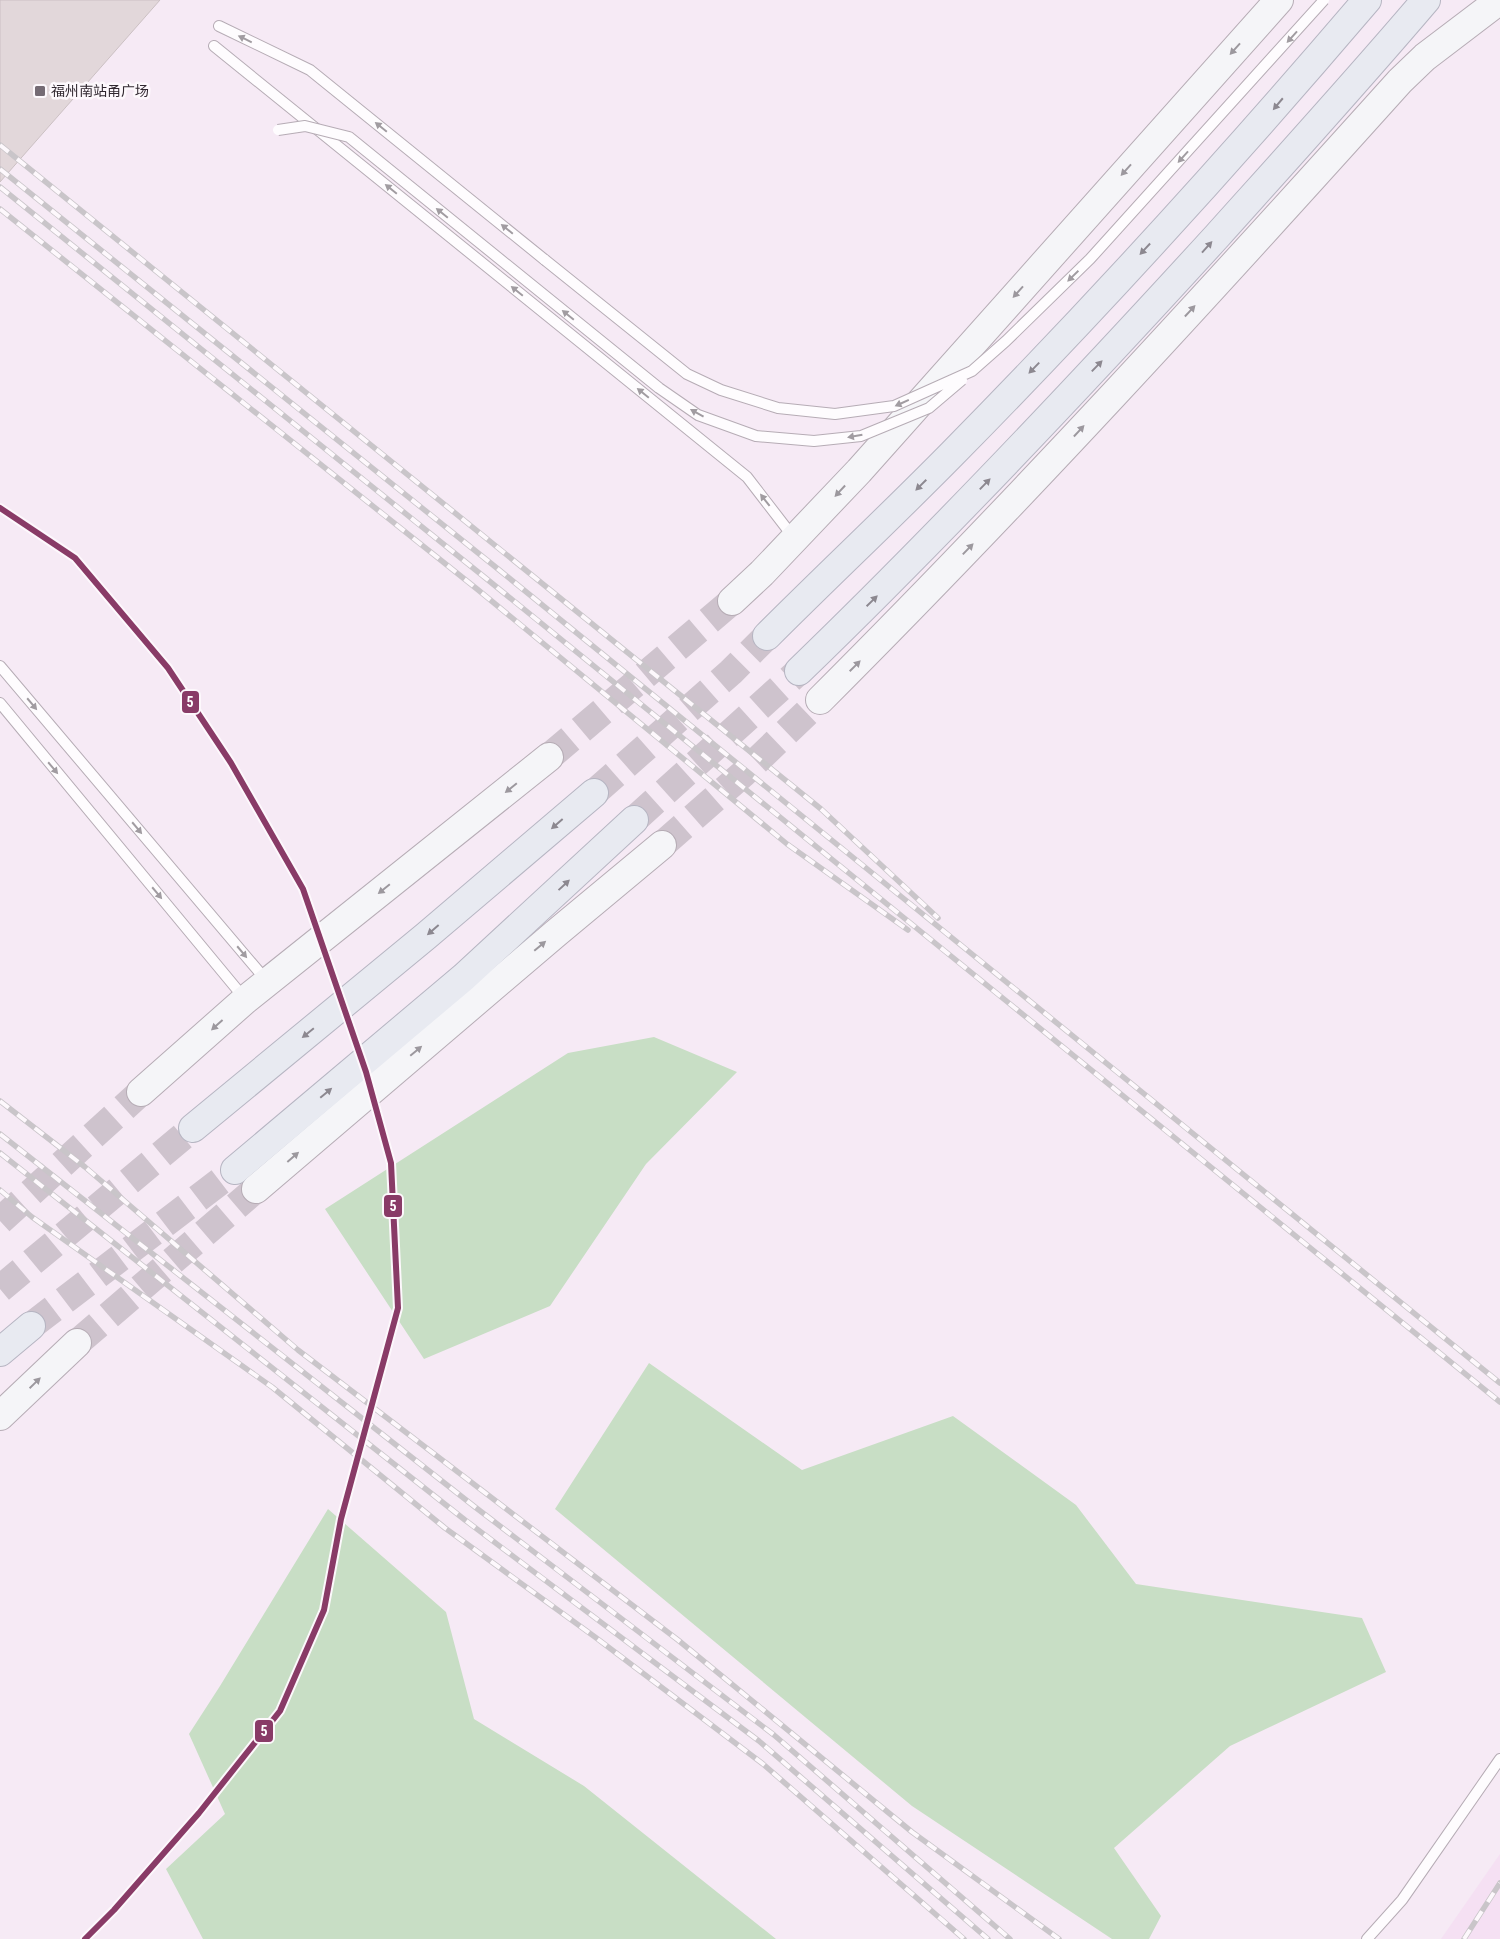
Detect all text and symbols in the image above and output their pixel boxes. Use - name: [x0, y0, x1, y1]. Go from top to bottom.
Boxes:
- one-way arrow: [1286, 30, 1298, 42]
- one-way arrow: [238, 34, 253, 43]
- one-way arrow: [1229, 43, 1241, 55]
- place label: 福州南站甬广场: [51, 83, 149, 99]
- marker: 福州南站甬广场: [33, 84, 47, 98]
- one-way arrow: [1273, 97, 1284, 110]
- one-way arrow: [374, 121, 387, 132]
- one-way arrow: [1177, 151, 1189, 163]
- one-way arrow: [1121, 164, 1132, 177]
- one-way arrow: [384, 183, 397, 194]
- one-way arrow: [436, 207, 449, 218]
- one-way arrow: [501, 224, 514, 235]
- one-way arrow: [1201, 241, 1213, 253]
- one-way arrow: [1139, 243, 1151, 255]
- one-way arrow: [1067, 270, 1079, 282]
- one-way arrow: [511, 285, 524, 296]
- one-way arrow: [1013, 285, 1024, 298]
- one-way arrow: [1184, 305, 1195, 318]
- one-way arrow: [562, 310, 575, 321]
- one-way arrow: [1028, 361, 1040, 373]
- one-way arrow: [1091, 361, 1103, 373]
- one-way arrow: [637, 388, 650, 399]
- one-way arrow: [895, 399, 909, 407]
- one-way arrow: [691, 409, 704, 418]
- one-way arrow: [1073, 425, 1085, 437]
- one-way arrow: [846, 432, 862, 440]
- one-way arrow: [915, 478, 927, 490]
- one-way arrow: [979, 478, 991, 490]
- one-way arrow: [834, 484, 846, 496]
- one-way arrow: [759, 494, 770, 507]
- one-way arrow: [962, 543, 974, 555]
- one-way arrow: [866, 595, 878, 607]
- one-way arrow: [848, 660, 860, 672]
- line badge: 5: [181, 690, 200, 714]
- text: 5: [186, 694, 194, 710]
- one-way arrow: [26, 697, 37, 710]
- one-way arrow: [48, 761, 59, 774]
- one-way arrow: [505, 782, 518, 793]
- one-way arrow: [550, 819, 563, 830]
- one-way arrow: [131, 821, 142, 834]
- one-way arrow: [557, 879, 569, 891]
- one-way arrow: [377, 884, 391, 894]
- one-way arrow: [151, 887, 162, 899]
- one-way arrow: [427, 924, 439, 935]
- one-way arrow: [533, 941, 546, 952]
- one-way arrow: [236, 945, 247, 958]
- one-way arrow: [212, 1019, 224, 1031]
- one-way arrow: [302, 1028, 315, 1039]
- one-way arrow: [409, 1046, 422, 1057]
- one-way arrow: [319, 1088, 332, 1099]
- one-way arrow: [286, 1151, 298, 1163]
- line badge: 5: [383, 1194, 403, 1218]
- text: 5: [389, 1198, 397, 1214]
- one-way arrow: [29, 1377, 41, 1389]
- line badge: 5: [254, 1719, 274, 1743]
- text: 5: [260, 1723, 268, 1739]

